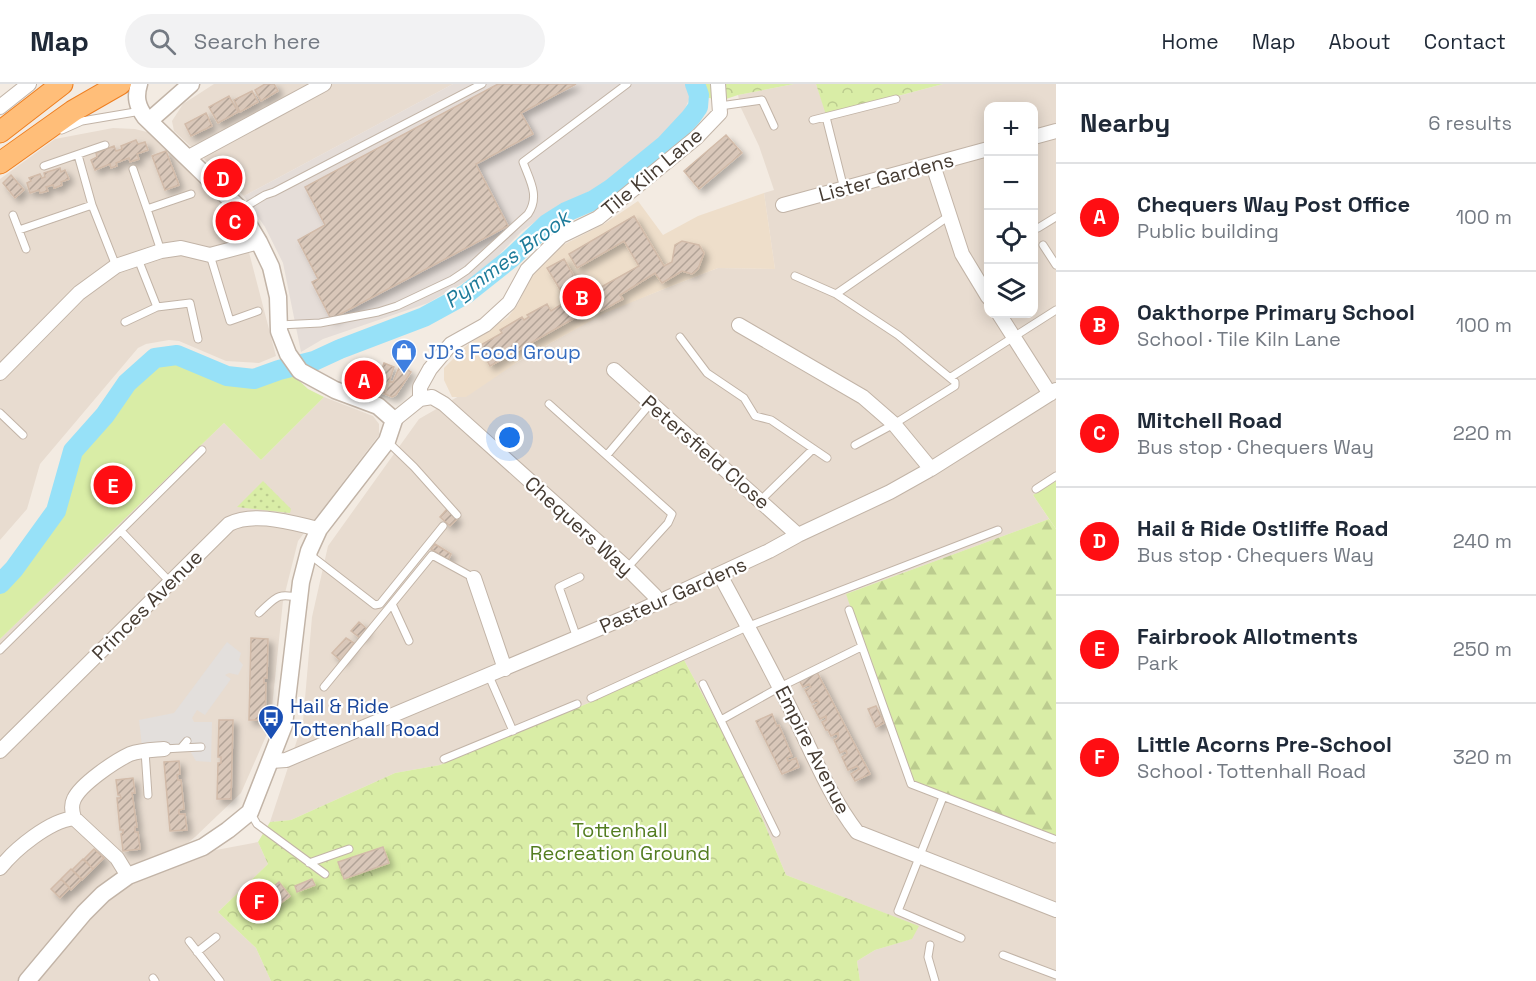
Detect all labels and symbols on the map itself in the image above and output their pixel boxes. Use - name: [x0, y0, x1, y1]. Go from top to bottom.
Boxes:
- street label: Tile Kiln Lane: [596, 122, 708, 222]
- street label: Lister Gardens: [816, 146, 956, 208]
- pin: D: [204, 156, 242, 200]
- pin: C: [216, 198, 254, 244]
- water label: Pymmes Brook: [439, 203, 577, 314]
- pin: B: [562, 274, 602, 320]
- shop icon: JD's Food Group: [389, 337, 419, 375]
- place label: JD's Food Group: [424, 339, 581, 365]
- pin: A: [344, 358, 384, 402]
- street label: Petersfield Close: [636, 389, 776, 515]
- your location: [495, 423, 524, 452]
- pin: E: [94, 462, 132, 508]
- street label: Chequers Way: [519, 470, 639, 582]
- street label: Princes Avenue: [86, 544, 208, 666]
- street label: Pasteur Gardens: [595, 551, 751, 639]
- street label: Empire Avenue: [769, 681, 857, 819]
- place label: Hail & Ride Tottenhall Road: [290, 693, 440, 742]
- bus stop icon: Hail & Ride Tottenhall Road: [256, 703, 286, 741]
- park label: Tottenhall Recreation Ground: [530, 817, 710, 866]
- pin: F: [240, 878, 278, 924]

